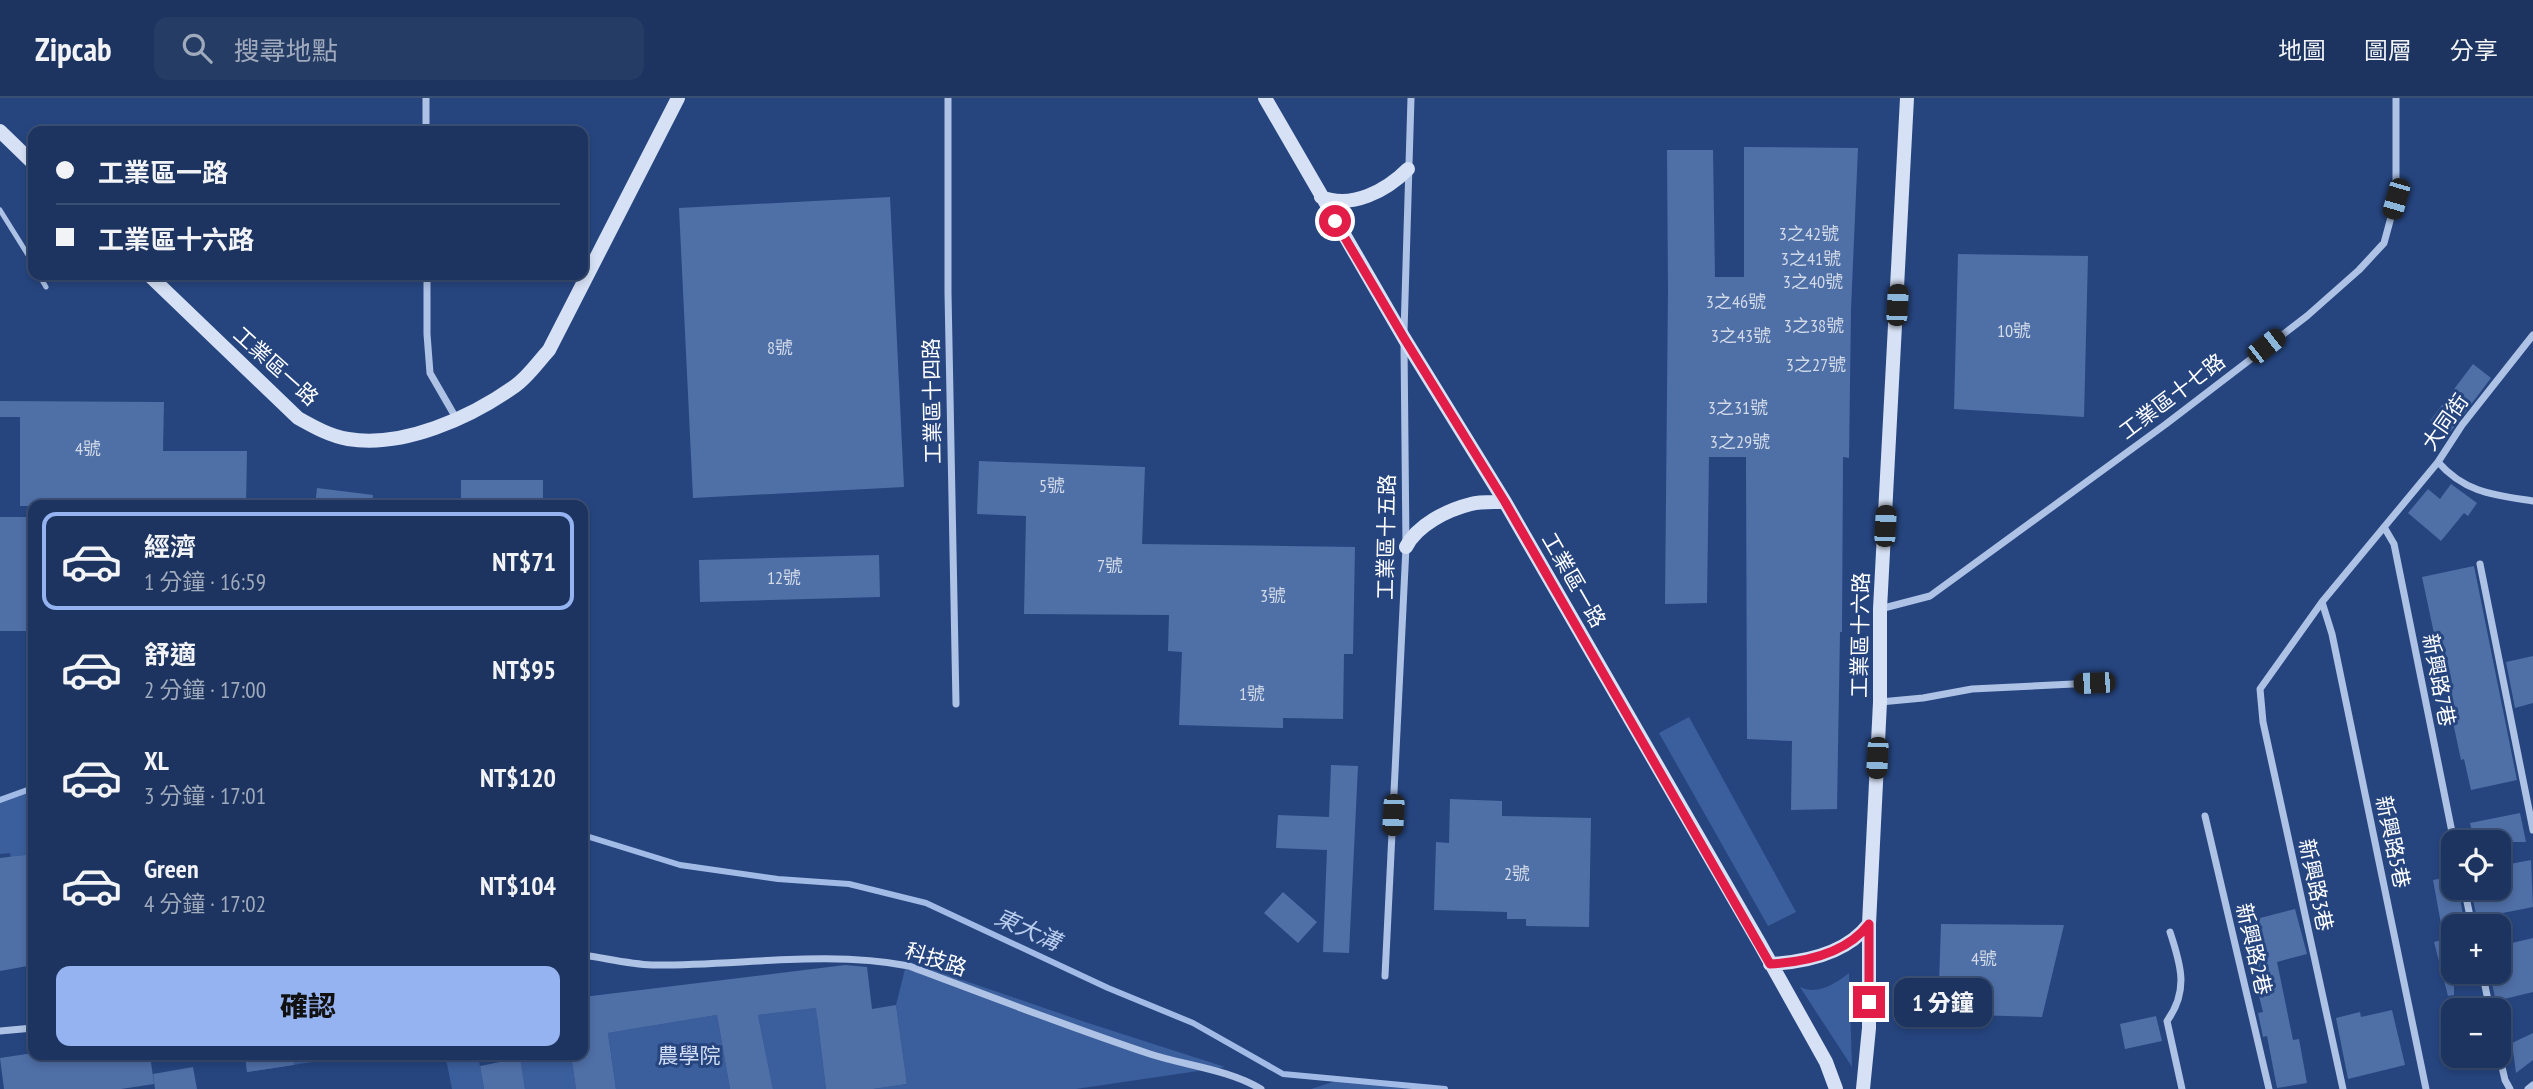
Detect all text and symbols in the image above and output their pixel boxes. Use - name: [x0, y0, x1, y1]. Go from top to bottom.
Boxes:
- search box: [154, 17, 644, 80]
- text: Zipcab: [35, 27, 112, 70]
- icon: search: [178, 29, 216, 67]
- text: 搜尋地點: [234, 34, 338, 67]
- text: 地圖: [2278, 35, 2326, 66]
- text: 圖層: [2364, 35, 2412, 66]
- text: 分享: [2450, 35, 2498, 66]
- text: 工業區一路: [98, 156, 228, 189]
- car: [2381, 176, 2412, 222]
- route start: [1319, 205, 1351, 237]
- house number: 3之42號: [1779, 222, 1839, 245]
- text: 工業區十六路: [98, 223, 254, 256]
- house number: 3之41號: [1781, 247, 1841, 270]
- house number: 3之40號: [1783, 270, 1843, 293]
- car: [1886, 283, 1909, 327]
- house number: 3之46號: [1706, 290, 1766, 313]
- house number: 3之38號: [1784, 314, 1844, 337]
- house number: 10號: [1997, 319, 2031, 342]
- street label: 工業區一路: [228, 321, 324, 411]
- house number: 3之43號: [1711, 324, 1771, 347]
- car: [2243, 325, 2290, 367]
- house number: 8號: [767, 336, 793, 359]
- street label: 工業區十四路: [917, 338, 947, 464]
- street label: 工業區十七路: [2114, 347, 2230, 445]
- house number: 3之27號: [1786, 353, 1846, 376]
- street label: 大同街: [2416, 388, 2474, 456]
- house number: 3之31號: [1708, 396, 1768, 419]
- house number: 3之29號: [1710, 430, 1770, 453]
- house number: 4號: [75, 437, 101, 460]
- house number: 5號: [1039, 474, 1065, 497]
- street label: 工業區十五路: [1371, 474, 1401, 600]
- car: [1874, 504, 1897, 548]
- street label: 工業區一路: [1536, 528, 1612, 632]
- icon: car: [60, 530, 123, 593]
- text: 經濟: [144, 530, 196, 563]
- text: NT$71: [492, 545, 556, 578]
- house number: 7號: [1097, 554, 1123, 577]
- house number: 12號: [767, 566, 801, 589]
- text: 1 分鐘 · 16:59: [144, 567, 266, 596]
- street label: 工業區十六路: [1845, 572, 1875, 698]
- house number: 3號: [1260, 584, 1286, 607]
- street label: 新興路7巷: [2417, 632, 2461, 728]
- icon: car: [60, 638, 123, 701]
- text: 舒適: [144, 638, 196, 671]
- text: NT$95: [492, 653, 556, 686]
- car: [2073, 672, 2116, 694]
- text: 2 分鐘 · 17:00: [144, 675, 266, 704]
- house number: 1號: [1239, 682, 1265, 705]
- car: [1866, 736, 1889, 780]
- text: XL: [144, 744, 169, 777]
- icon: car: [60, 746, 123, 809]
- text: NT$120: [480, 761, 556, 794]
- text: 3 分鐘 · 17:01: [144, 781, 266, 810]
- car: [1382, 793, 1405, 837]
- street label: 新興路5巷: [2370, 793, 2416, 891]
- map controls: [2441, 830, 2511, 1068]
- button: locate: [2441, 830, 2511, 900]
- street label: 新興路3巷: [2293, 836, 2339, 934]
- text: Green: [144, 852, 199, 885]
- icon: car: [60, 854, 123, 917]
- house number: 2號: [1504, 862, 1530, 885]
- text: NT$104: [480, 869, 556, 902]
- text: 4 分鐘 · 17:02: [144, 889, 266, 918]
- street label: 新興路2巷: [2230, 900, 2278, 998]
- water label: 東大溝: [991, 902, 1068, 957]
- button: +: [2441, 914, 2511, 984]
- street label: 科技路: [902, 936, 970, 982]
- house number: 4號: [1971, 947, 1997, 970]
- button: 確認: [56, 966, 560, 1046]
- callout: 1 分鐘: [1894, 978, 1992, 1026]
- route end: [1853, 986, 1885, 1018]
- text: 1 分鐘: [1912, 988, 1974, 1017]
- button: −: [2441, 998, 2511, 1068]
- park label: 農學院: [658, 1042, 721, 1069]

